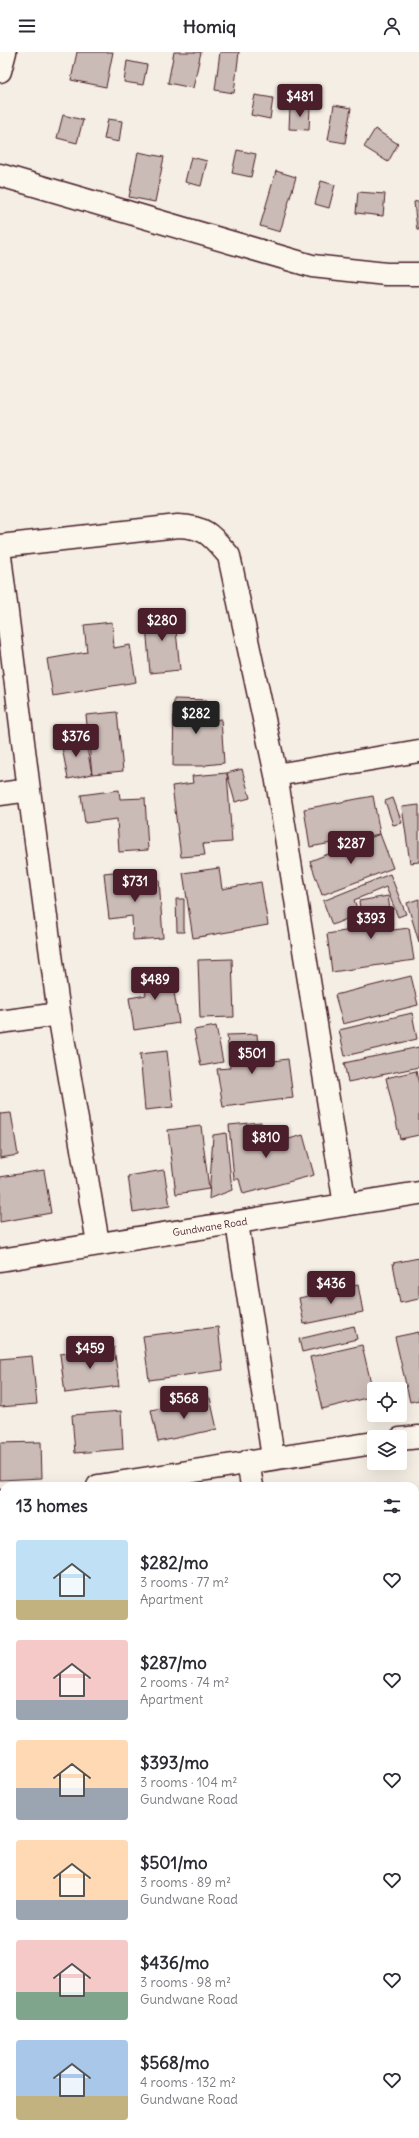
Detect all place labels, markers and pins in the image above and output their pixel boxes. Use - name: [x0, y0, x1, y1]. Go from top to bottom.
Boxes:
- pin: $481: [276, 84, 324, 118]
- pin: $280: [138, 608, 186, 642]
- pin: $282: [172, 701, 220, 735]
- pin: $376: [52, 724, 100, 758]
- pin: $287: [327, 831, 375, 865]
- pin: $731: [111, 869, 159, 903]
- pin: $393: [347, 906, 395, 940]
- pin: $489: [131, 967, 179, 1001]
- pin: $501: [228, 1041, 276, 1075]
- pin: $810: [242, 1125, 290, 1159]
- pin: $436: [307, 1271, 355, 1305]
- pin: $459: [66, 1336, 114, 1370]
- pin: $568: [160, 1386, 208, 1420]

